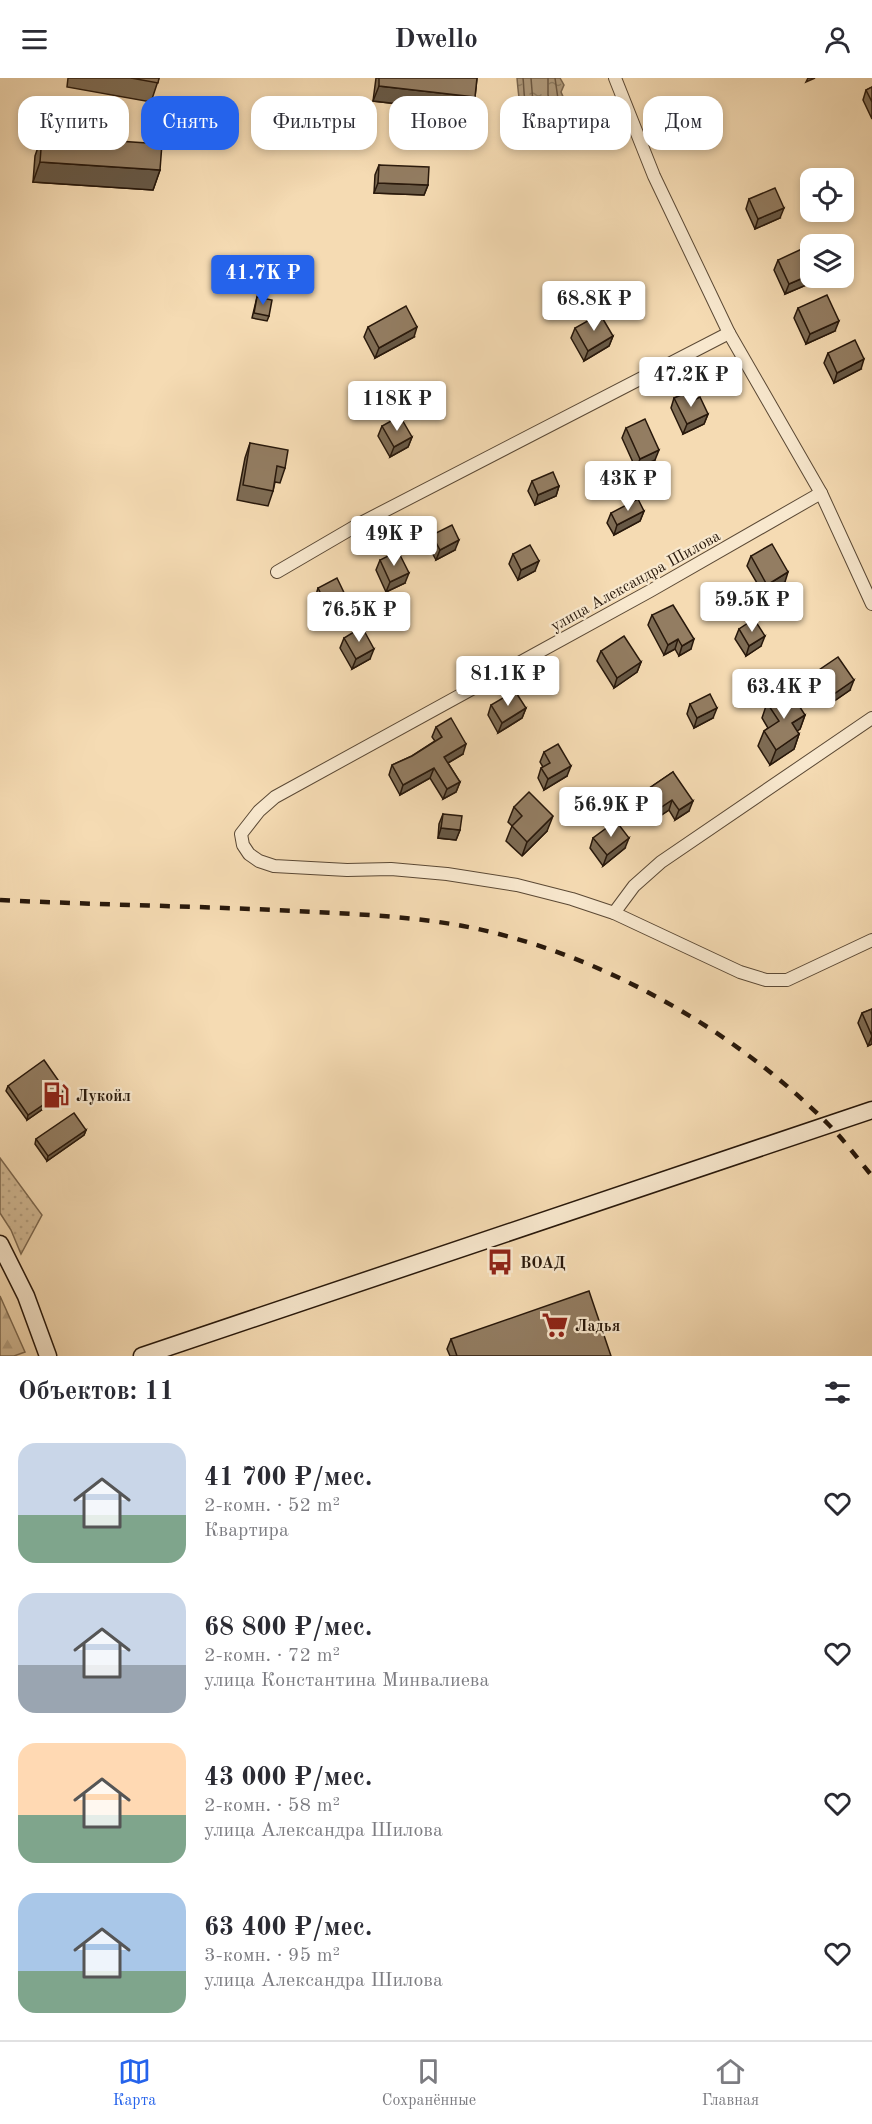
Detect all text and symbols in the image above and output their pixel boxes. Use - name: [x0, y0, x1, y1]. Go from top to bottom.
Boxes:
- icon: menu: [18, 23, 51, 56]
- icon: person: [821, 23, 854, 56]
- text: Dwello: [394, 26, 478, 53]
- chip: Купить: [18, 96, 129, 150]
- chip: Снять: [141, 96, 239, 150]
- chip: Фильтры: [251, 96, 377, 150]
- chip: Новое: [389, 96, 488, 150]
- chip: Квартира: [500, 96, 631, 150]
- chip: Дом: [643, 96, 723, 150]
- map controls: [800, 168, 854, 288]
- button: locate: [800, 168, 854, 222]
- button: layers: [800, 234, 854, 288]
- pin: 41.7K ₽: [208, 255, 318, 306]
- text: 41.7K ₽: [225, 264, 301, 284]
- pin: 68.8K ₽: [539, 281, 649, 332]
- text: 68.8K ₽: [556, 290, 632, 310]
- pin: 47.2K ₽: [636, 357, 746, 408]
- text: 47.2K ₽: [653, 366, 729, 386]
- pin: 118K ₽: [348, 381, 446, 432]
- text: 118K ₽: [362, 390, 432, 410]
- pin: 43K ₽: [586, 461, 670, 512]
- text: 43K ₽: [599, 470, 657, 490]
- pin: 49K ₽: [352, 516, 436, 567]
- text: 49K ₽: [365, 525, 423, 545]
- street label: улица Александра Шилова: [549, 528, 723, 635]
- pin: 59.5K ₽: [697, 582, 807, 633]
- text: 59.5K ₽: [714, 591, 790, 611]
- pin: 76.5K ₽: [304, 592, 414, 643]
- text: 76.5K ₽: [321, 601, 397, 621]
- pin: 81.1K ₽: [453, 656, 563, 707]
- text: 81.1K ₽: [470, 665, 546, 685]
- pin: 63.4K ₽: [729, 669, 839, 720]
- text: 63.4K ₽: [746, 678, 822, 698]
- pin: 56.9K ₽: [556, 787, 666, 838]
- text: 56.9K ₽: [573, 796, 649, 816]
- fuel station icon: Лукойл: [41, 1080, 71, 1110]
- place label: Лукойл: [76, 1089, 131, 1105]
- bus stop icon: ВОАД: [485, 1247, 515, 1277]
- place label: ВОАД: [520, 1256, 566, 1272]
- supermarket icon: Ладья: [540, 1310, 570, 1340]
- place label: Ладья: [575, 1319, 620, 1335]
- icon: filters: [821, 1376, 854, 1409]
- text: Объектов: 11: [18, 1379, 174, 1405]
- text: 41 700 ₽/мес.: [204, 1465, 372, 1491]
- icon: home: [66, 1467, 138, 1539]
- icon: heart: [821, 1487, 854, 1520]
- text: 2-комн. · 52 m²: [204, 1496, 340, 1516]
- text: Квартира: [204, 1521, 289, 1541]
- text: 68 800 ₽/мес.: [204, 1615, 372, 1641]
- icon: home: [66, 1617, 138, 1689]
- icon: heart: [821, 1637, 854, 1670]
- text: 2-комн. · 72 m²: [204, 1646, 340, 1666]
- text: улица Константина Минвалиева: [204, 1671, 489, 1691]
- text: 43 000 ₽/мес.: [204, 1765, 372, 1791]
- icon: home: [66, 1767, 138, 1839]
- icon: heart: [821, 1787, 854, 1820]
- text: 2-комн. · 58 m²: [204, 1796, 340, 1816]
- text: улица Александра Шилова: [204, 1821, 443, 1841]
- text: 63 400 ₽/мес.: [204, 1915, 372, 1941]
- icon: home: [66, 1917, 138, 1989]
- icon: heart: [821, 1937, 854, 1970]
- text: 3-комн. · 95 m²: [204, 1946, 340, 1966]
- text: улица Александра Шилова: [204, 1971, 443, 1991]
- tab: Карта: [113, 2055, 156, 2111]
- tab: Сохранённые: [382, 2055, 476, 2111]
- tab: Главная: [702, 2055, 759, 2111]

